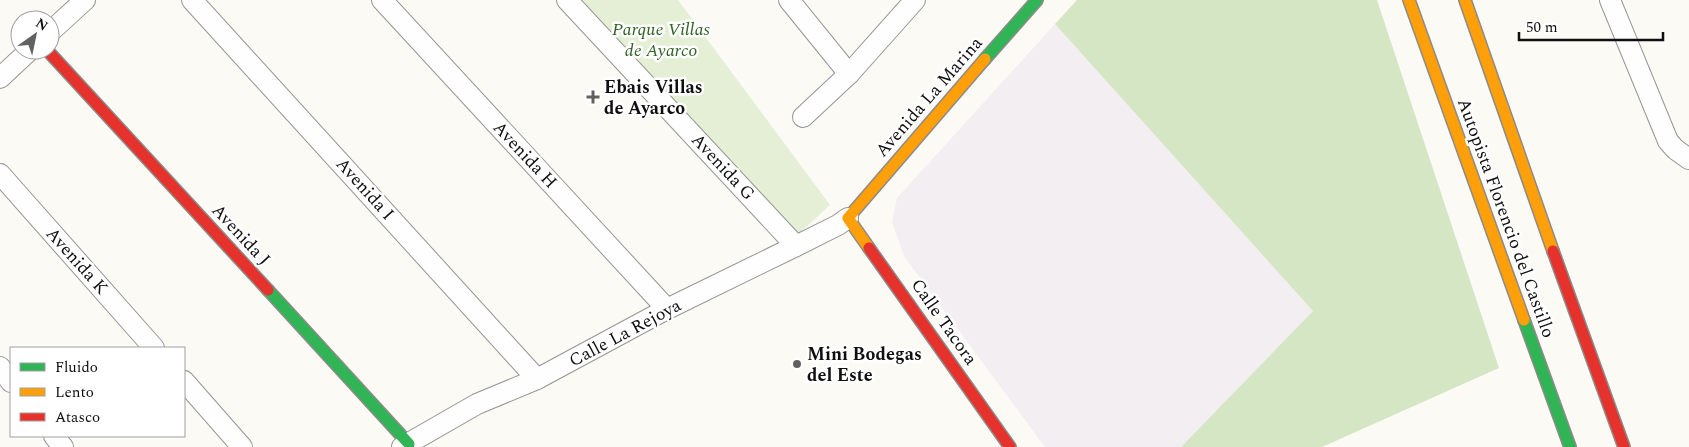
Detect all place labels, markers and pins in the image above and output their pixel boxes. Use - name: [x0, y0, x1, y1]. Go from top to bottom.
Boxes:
- place label: Ebais Villas de Ayarco: [604, 74, 703, 122]
- marker: Ebais Villas de Ayarco: [586, 90, 600, 104]
- place label: Mini Bodegas del Este: [807, 341, 922, 389]
- marker: Mini Bodegas del Este: [791, 358, 803, 370]

